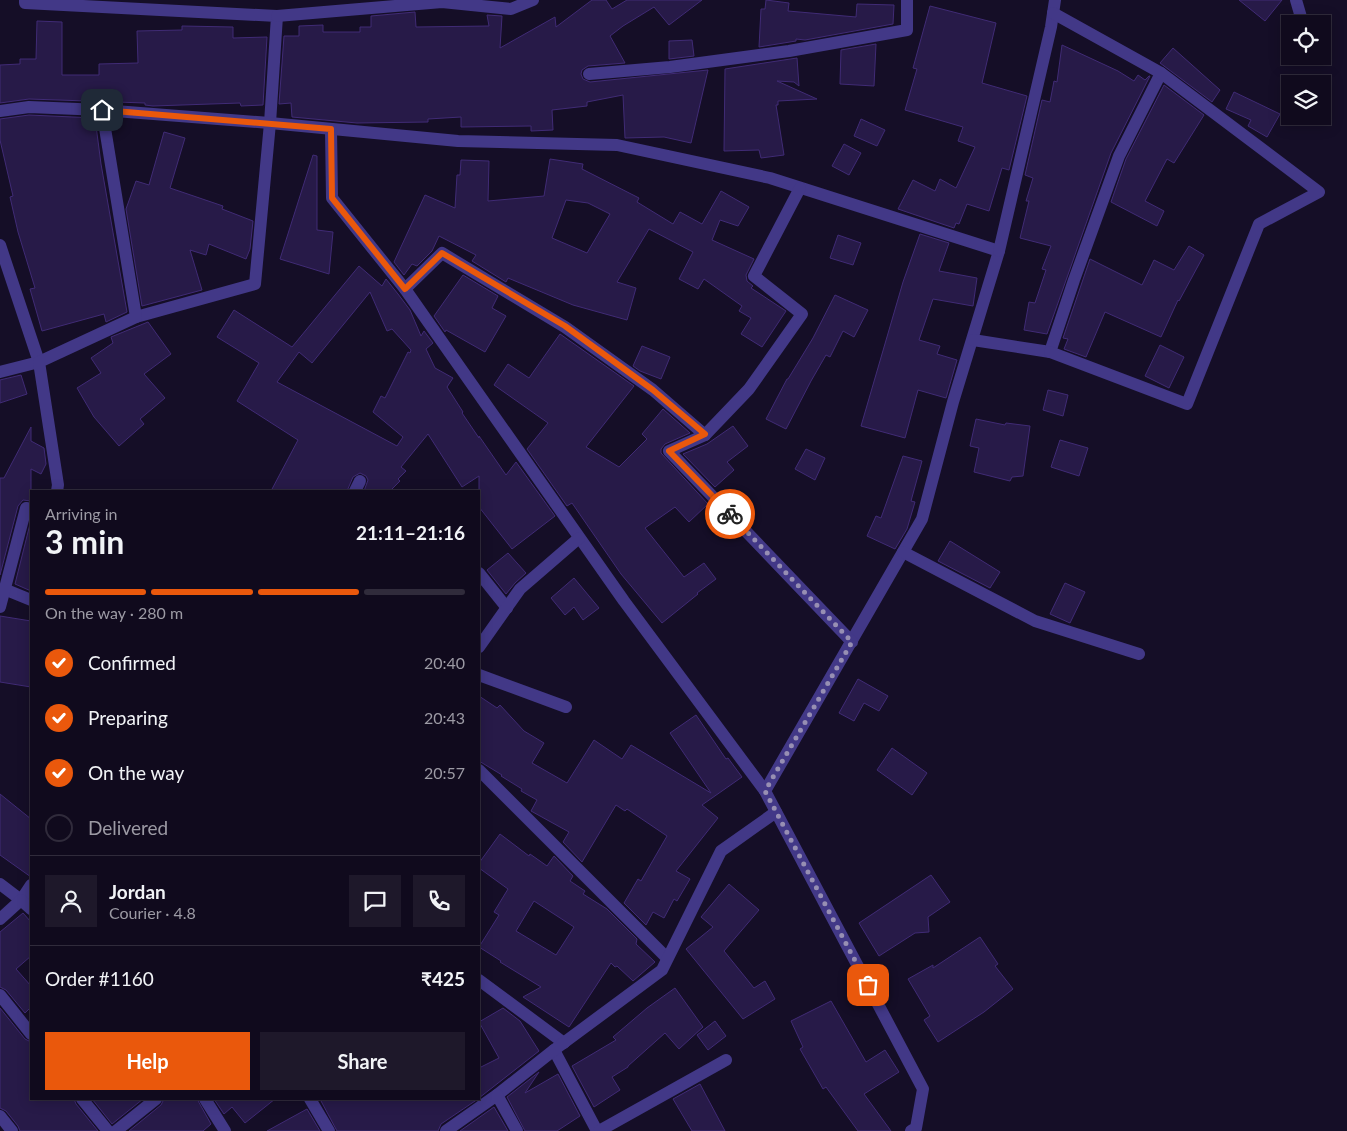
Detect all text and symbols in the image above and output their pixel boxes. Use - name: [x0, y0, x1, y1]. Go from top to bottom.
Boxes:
- map controls: [1281, 15, 1331, 125]
- button: locate: [1281, 15, 1331, 65]
- button: layers: [1281, 75, 1331, 125]
- pin: [81, 89, 123, 131]
- icon: home: [88, 96, 116, 124]
- courier: [705, 489, 755, 539]
- icon: bike: [716, 500, 744, 528]
- text: Arriving in: [45, 504, 118, 523]
- text: 21:11–21:16: [356, 521, 465, 544]
- text: 3 min: [45, 522, 124, 561]
- text: On the way · 280 m: [45, 603, 183, 622]
- icon: check: [45, 649, 73, 677]
- text: Confirmed: [88, 651, 176, 674]
- text: 20:40: [424, 653, 465, 672]
- icon: check: [45, 704, 73, 732]
- text: Preparing: [88, 706, 168, 729]
- text: 20:43: [424, 708, 465, 727]
- icon: check: [45, 759, 73, 787]
- text: On the way: [88, 761, 184, 784]
- text: 20:57: [424, 763, 465, 782]
- text: Delivered: [88, 816, 168, 839]
- button: person: [45, 875, 97, 927]
- button: chat: [349, 875, 401, 927]
- button: phone: [413, 875, 465, 927]
- text: Jordan: [109, 880, 166, 903]
- text: Courier · 4.8: [109, 903, 196, 922]
- pin: [847, 964, 889, 1006]
- text: Order #1160: [45, 967, 154, 990]
- text: ₹425: [421, 967, 465, 990]
- icon: bag: [854, 971, 882, 999]
- button: Help: [45, 1032, 250, 1090]
- button: Share: [260, 1032, 465, 1090]

